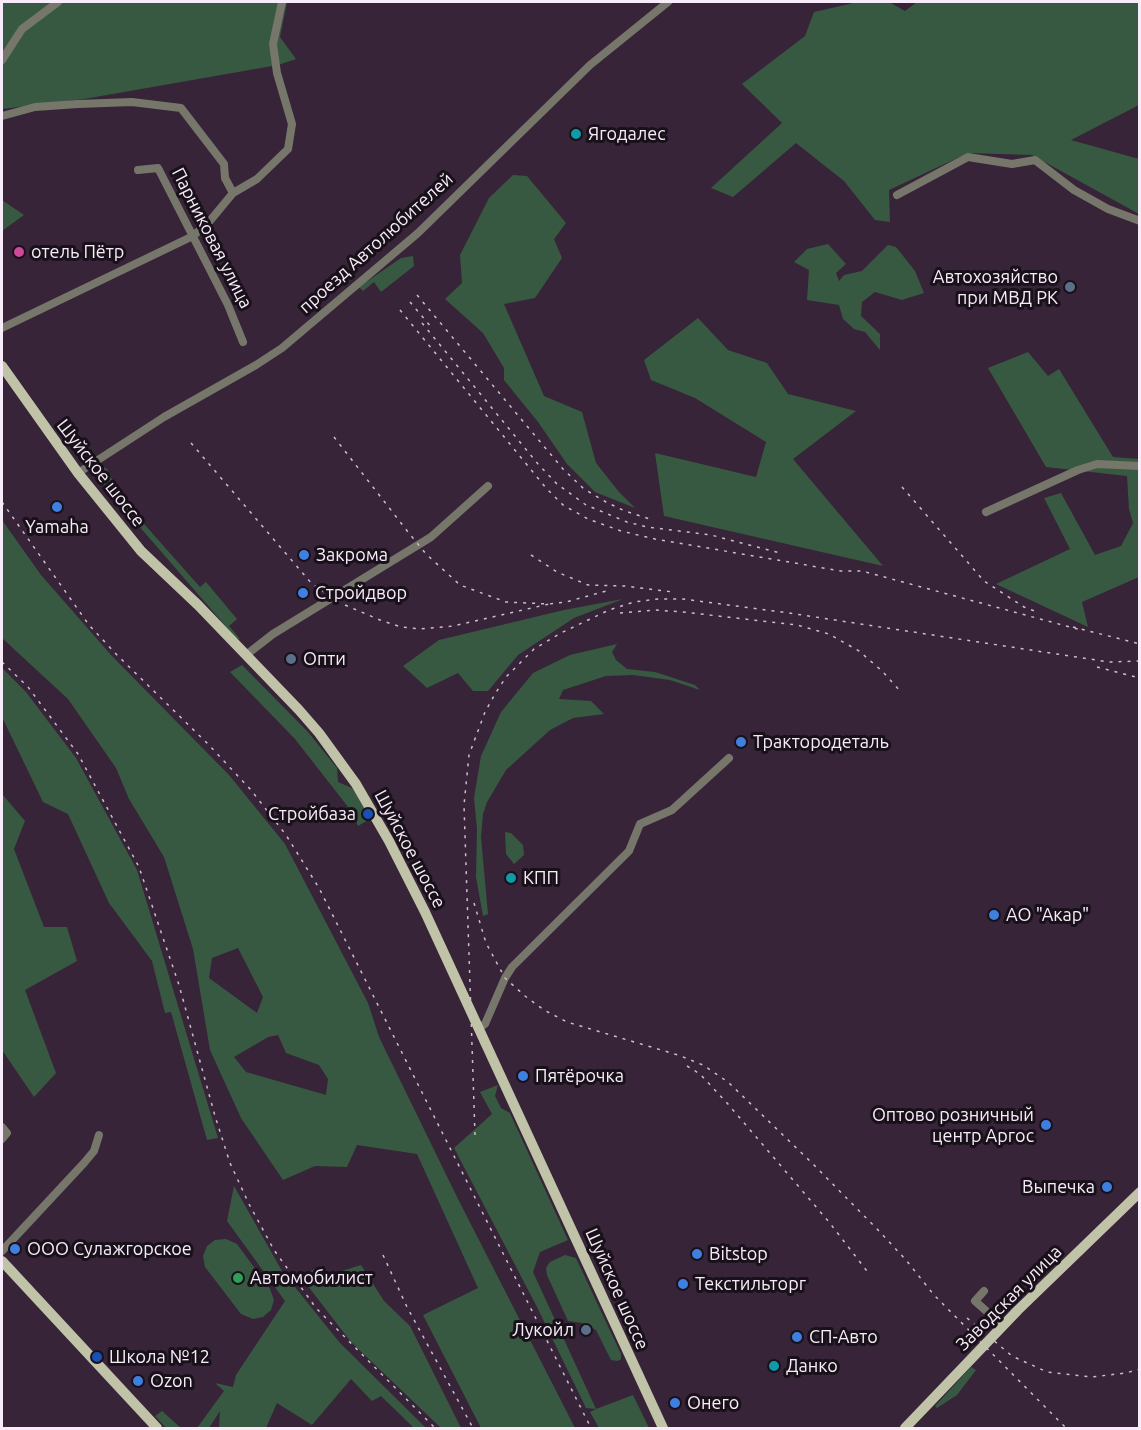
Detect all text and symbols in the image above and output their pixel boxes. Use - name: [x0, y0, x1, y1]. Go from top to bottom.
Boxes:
- place label: Ягодалес: [588, 123, 666, 145]
- marker: Ягодалес: [569, 127, 583, 141]
- street label: Парниковая улица: [167, 164, 257, 312]
- street label: проезд Автолюбителей: [295, 168, 457, 318]
- place label: отель Пётр: [31, 241, 124, 263]
- marker: отель Пётр: [12, 245, 26, 259]
- place label: Автохозяйство при МВД РК: [933, 266, 1058, 308]
- marker: Автохозяйство при МВД РК: [1063, 280, 1077, 294]
- street label: Шуйское шоссе: [52, 415, 150, 531]
- marker: Yamaha: [50, 500, 64, 514]
- place label: Yamaha: [25, 516, 89, 538]
- place label: Закрома: [316, 544, 388, 566]
- marker: Закрома: [297, 548, 311, 562]
- place label: Стройдвор: [315, 582, 407, 604]
- marker: Стройдвор: [296, 586, 310, 600]
- place label: Опти: [303, 648, 346, 670]
- marker: Опти: [284, 652, 298, 666]
- place label: Трактородеталь: [753, 731, 889, 753]
- marker: Трактородеталь: [734, 735, 748, 749]
- street label: Шуйское шоссе: [370, 786, 450, 912]
- place label: Стройбаза: [268, 803, 356, 825]
- marker: Стройбаза: [361, 807, 375, 821]
- place label: КПП: [523, 867, 559, 889]
- marker: КПП: [504, 871, 518, 885]
- place label: АО "Акар": [1006, 904, 1089, 926]
- marker: АО "Акар": [987, 908, 1001, 922]
- place label: Пятёрочка: [535, 1065, 624, 1087]
- marker: Пятёрочка: [516, 1069, 530, 1083]
- place label: Оптово розничный центр Аргос: [872, 1104, 1034, 1146]
- marker: Оптово розничный центр Аргос: [1039, 1118, 1053, 1132]
- place label: Выпечка: [1022, 1176, 1095, 1198]
- marker: Выпечка: [1100, 1180, 1114, 1194]
- street label: Шуйское шоссе: [581, 1225, 653, 1353]
- place label: ООО Сулажгорское: [27, 1238, 192, 1260]
- street label: Заводская улица: [952, 1241, 1066, 1355]
- marker: ООО Сулажгорское: [8, 1242, 22, 1256]
- place label: Bitstop: [709, 1243, 768, 1265]
- marker: Bitstop: [690, 1247, 704, 1261]
- place label: Автомобилист: [250, 1267, 373, 1289]
- marker: Автомобилист: [231, 1271, 245, 1285]
- place label: Текстильторг: [695, 1273, 806, 1295]
- marker: Текстильторг: [676, 1277, 690, 1291]
- place label: Лукойл: [512, 1319, 574, 1341]
- marker: Лукойл: [579, 1323, 593, 1337]
- place label: СП-Авто: [809, 1326, 878, 1348]
- marker: СП-Авто: [790, 1330, 804, 1344]
- place label: Школа №12: [109, 1346, 210, 1368]
- marker: Школа №12: [90, 1350, 104, 1364]
- place label: Данко: [786, 1355, 838, 1377]
- marker: Данко: [767, 1359, 781, 1373]
- place label: Ozon: [150, 1370, 193, 1392]
- marker: Ozon: [131, 1374, 145, 1388]
- place label: Онего: [687, 1392, 739, 1414]
- marker: Онего: [668, 1396, 682, 1410]

